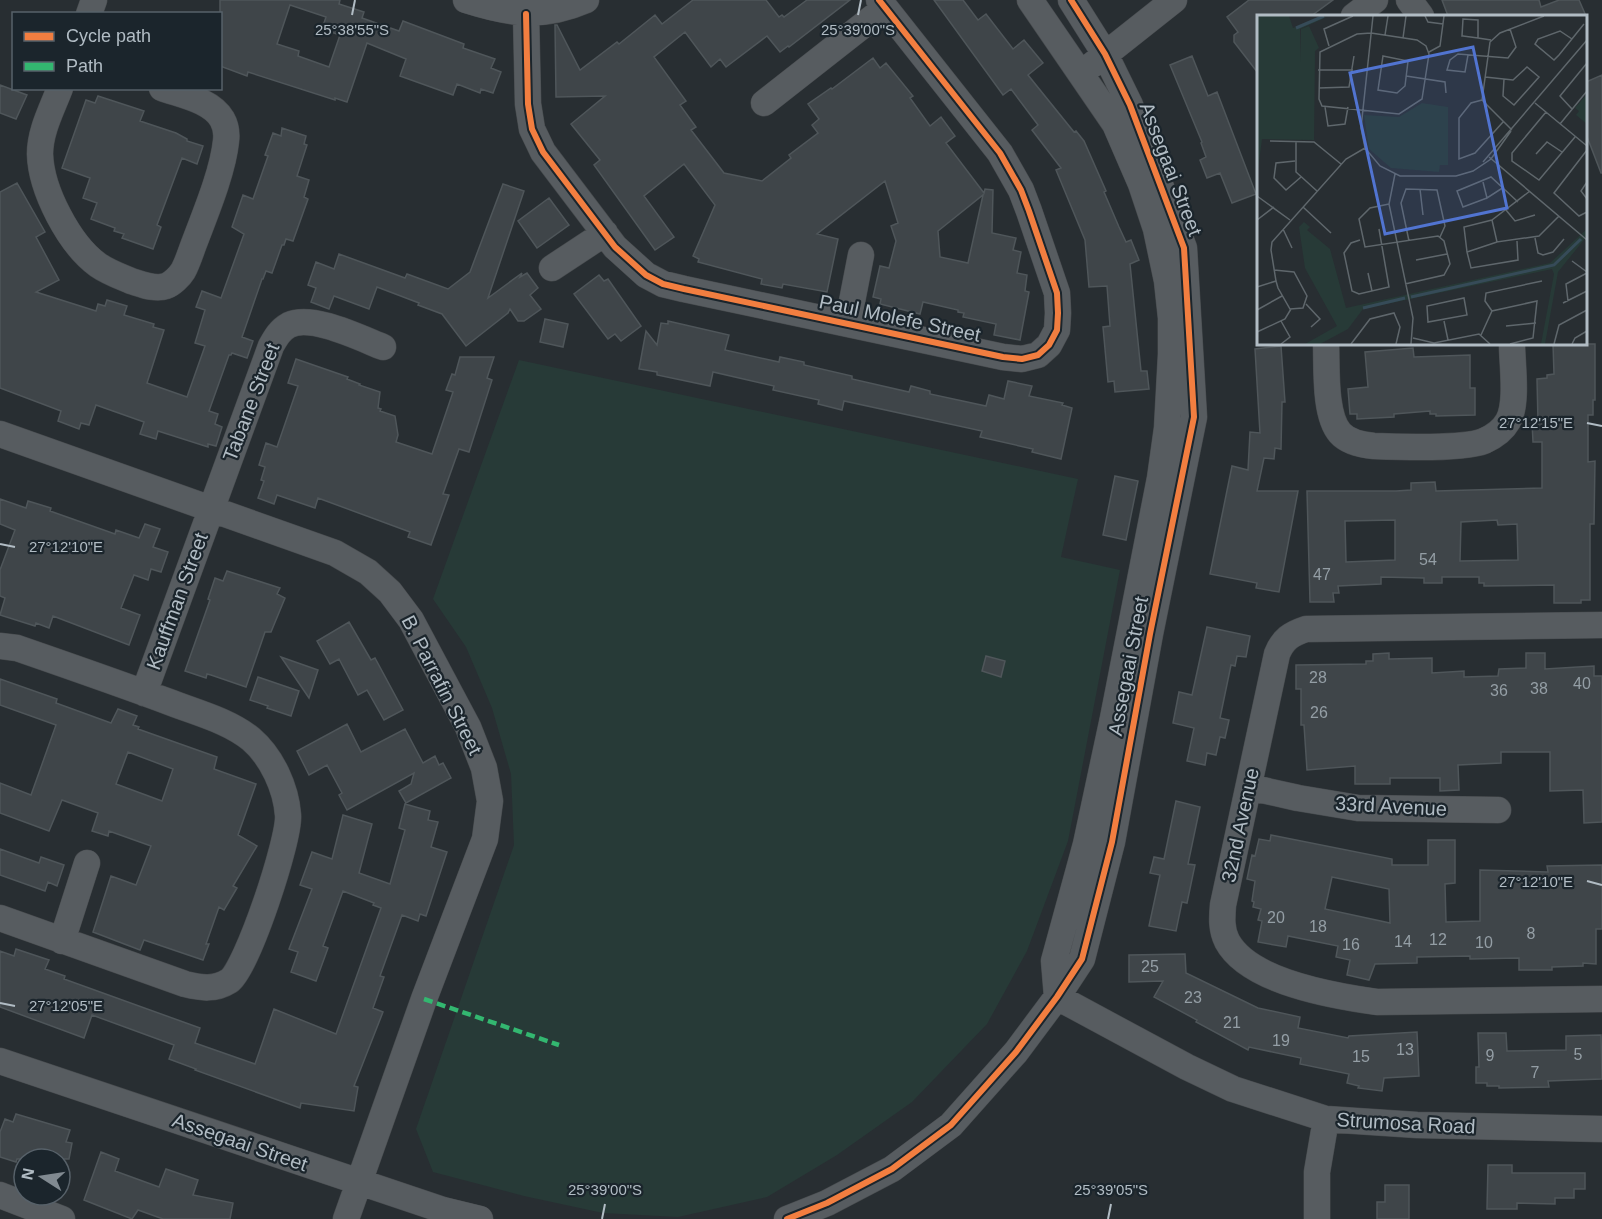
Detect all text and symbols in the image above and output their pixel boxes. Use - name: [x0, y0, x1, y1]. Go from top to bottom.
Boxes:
- legend: [12, 12, 222, 90]
- inset map: [1257, 15, 1587, 345]
- text: 25°38'55"S: [315, 21, 389, 38]
- text: 25°39'00"S: [821, 21, 895, 38]
- text: Cycle path: [66, 26, 151, 46]
- text: Path: [66, 56, 103, 76]
- street label: Assegaai Street: [1135, 99, 1207, 239]
- street label: Paul Molefe Street: [817, 290, 983, 346]
- street label: Tabane Street: [218, 340, 284, 464]
- text: 27°12'15"E: [1499, 414, 1573, 431]
- street label: Kauffman Street: [142, 529, 212, 673]
- text: 27°12'10"E: [29, 538, 103, 555]
- house number: 54: [1419, 551, 1437, 568]
- house number: 47: [1313, 566, 1331, 583]
- street label: Assegaai Street: [1104, 594, 1152, 737]
- street label: B. Parrafin Street: [397, 612, 487, 759]
- house number: 28: [1309, 669, 1327, 686]
- house number: 40: [1573, 675, 1591, 692]
- house number: 38: [1530, 680, 1548, 697]
- house number: 36: [1490, 682, 1508, 699]
- house number: 26: [1310, 704, 1328, 721]
- street label: 32nd Avenue: [1217, 766, 1263, 884]
- street label: 33rd Avenue: [1335, 792, 1447, 820]
- text: 27°12'10"E: [1499, 873, 1573, 890]
- house number: 20: [1267, 909, 1285, 926]
- house number: 18: [1309, 918, 1327, 935]
- house number: 8: [1527, 925, 1536, 942]
- house number: 12: [1429, 931, 1447, 948]
- house number: 14: [1394, 933, 1412, 950]
- house number: 10: [1475, 934, 1493, 951]
- house number: 16: [1342, 936, 1360, 953]
- house number: 25: [1141, 958, 1159, 975]
- house number: 23: [1184, 989, 1202, 1006]
- text: 27°12'05"E: [29, 997, 103, 1014]
- house number: 21: [1223, 1014, 1241, 1031]
- house number: 19: [1272, 1032, 1290, 1049]
- house number: 13: [1396, 1041, 1414, 1058]
- house number: 5: [1574, 1046, 1583, 1063]
- house number: 9: [1486, 1047, 1495, 1064]
- house number: 15: [1352, 1048, 1370, 1065]
- house number: 7: [1531, 1064, 1540, 1081]
- street label: Strumosa Road: [1336, 1108, 1476, 1138]
- street label: Assegaai Street: [170, 1109, 311, 1176]
- north arrow: [12, 1147, 72, 1207]
- text: N: [18, 1167, 37, 1181]
- text: 25°39'00"S: [568, 1181, 642, 1198]
- text: 25°39'05"S: [1074, 1181, 1148, 1198]

